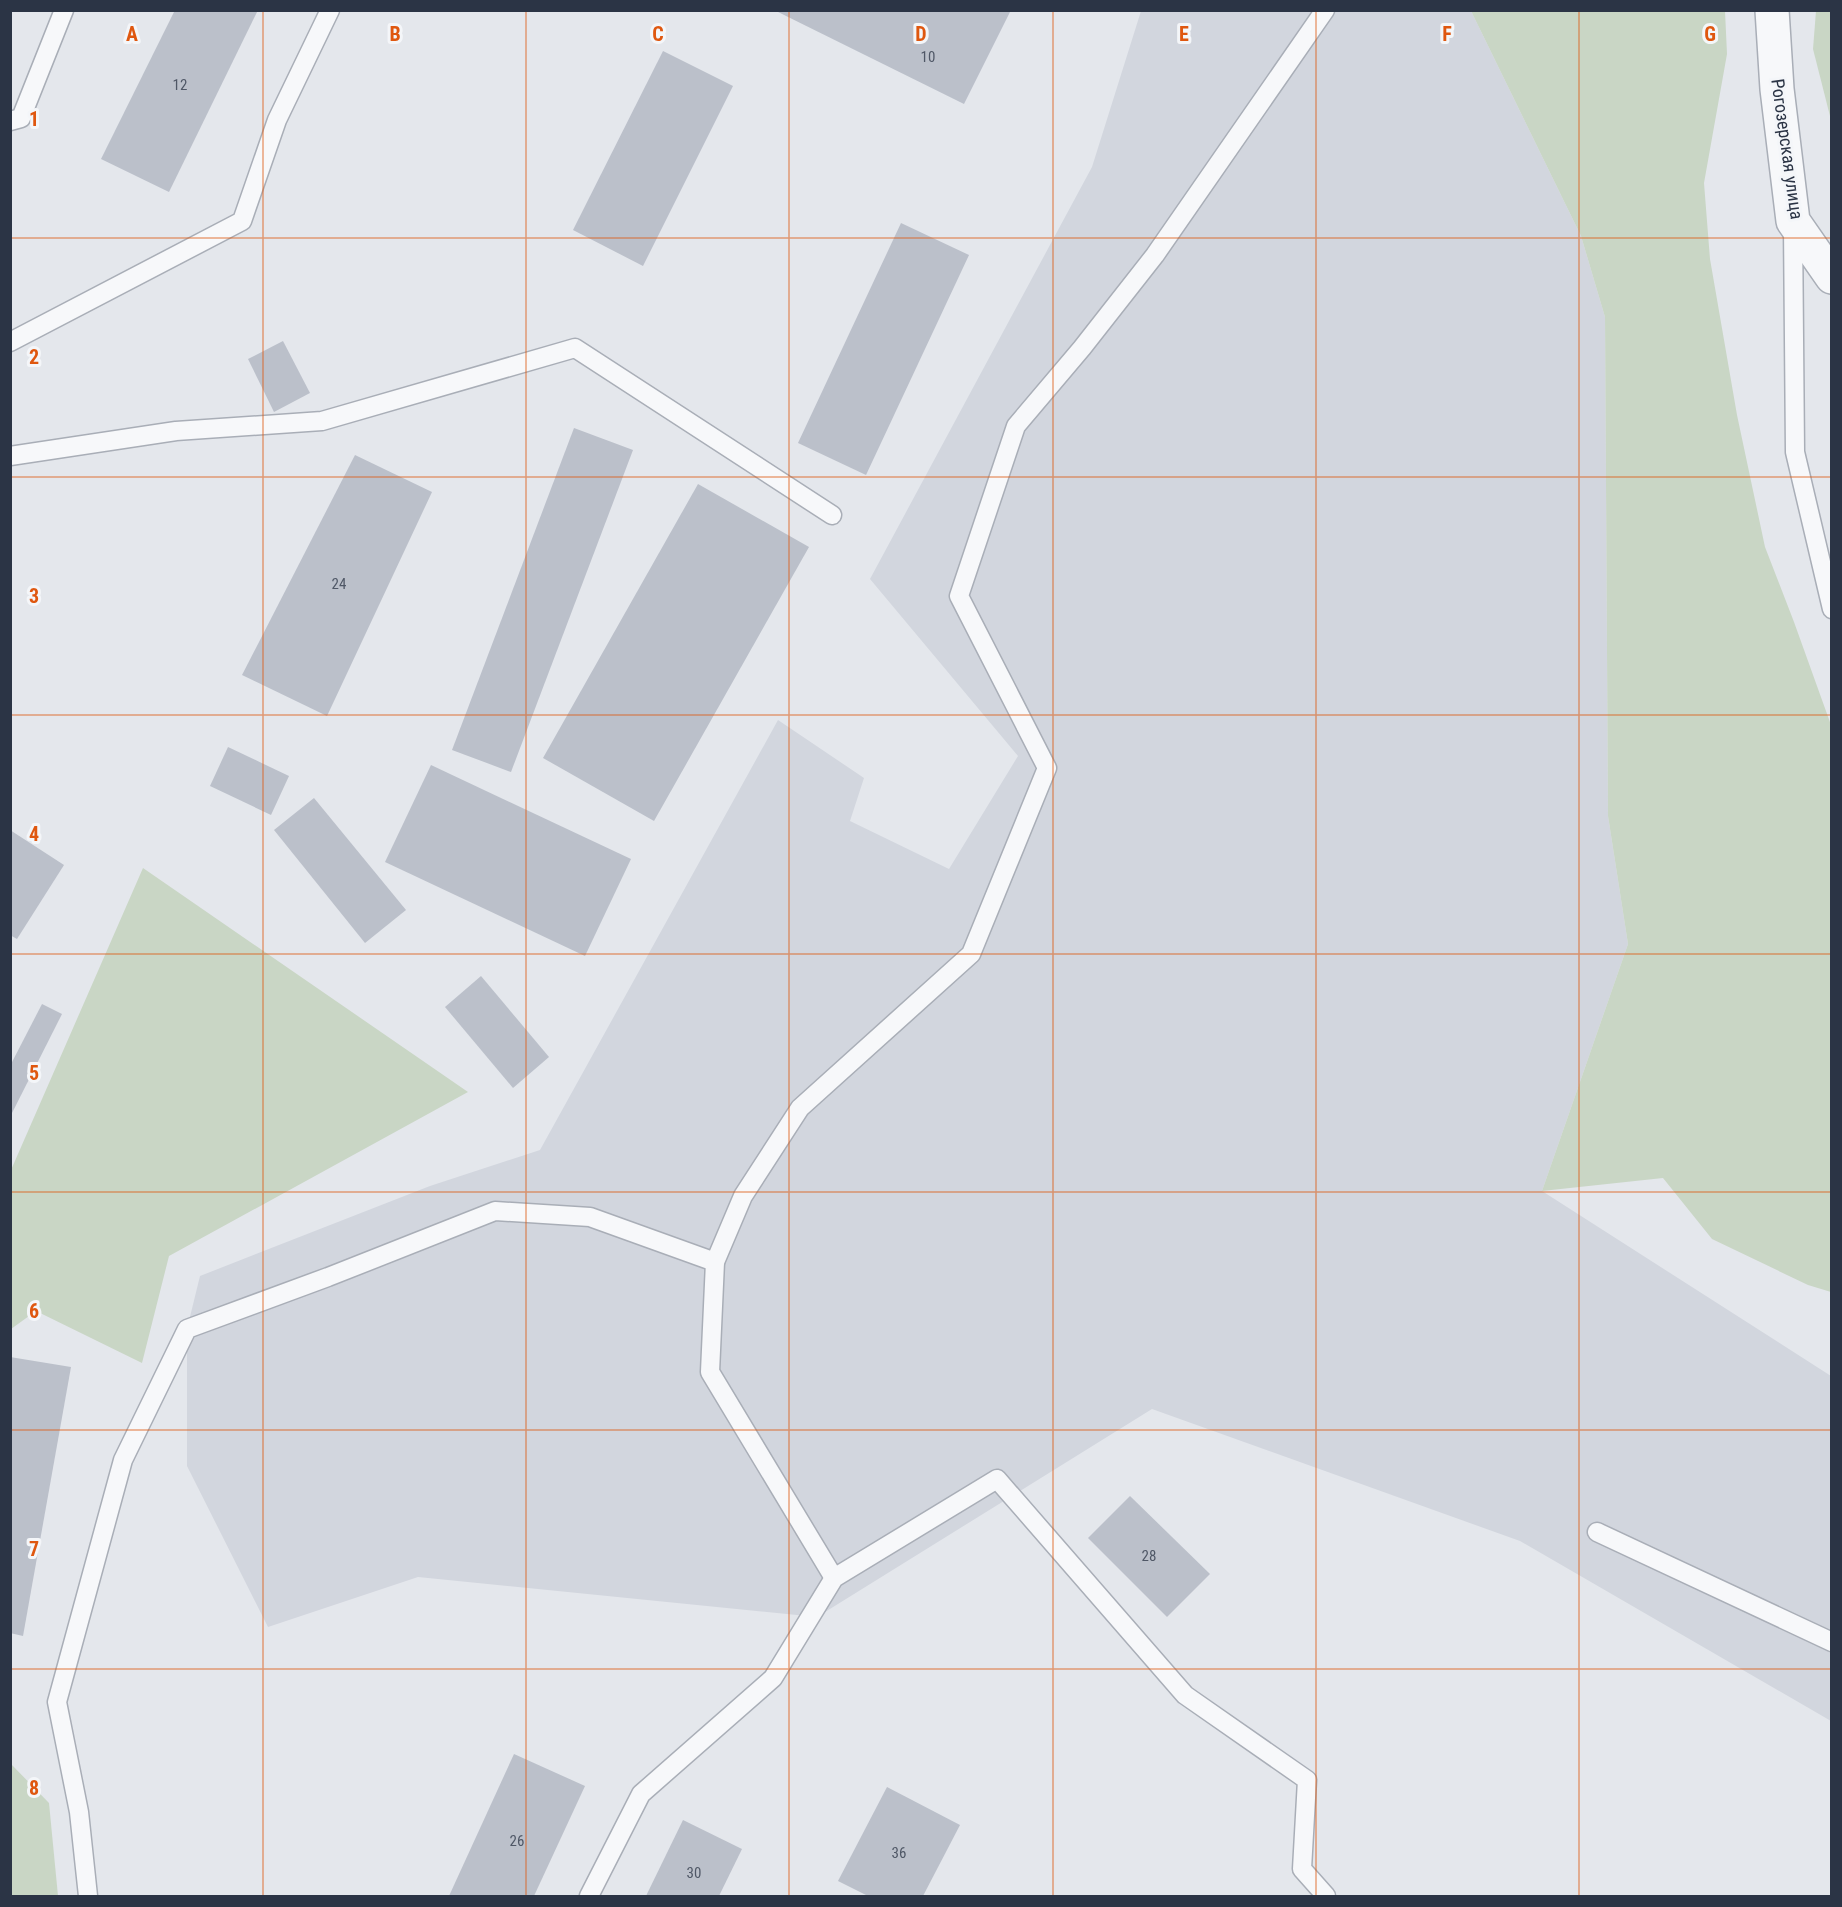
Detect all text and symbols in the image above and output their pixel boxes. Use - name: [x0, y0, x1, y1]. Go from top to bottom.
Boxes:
- text: A: [126, 22, 138, 46]
- text: B: [389, 22, 401, 46]
- text: C: [652, 22, 664, 46]
- text: D: [915, 22, 927, 46]
- text: E: [1179, 22, 1189, 46]
- text: F: [1442, 22, 1452, 46]
- text: G: [1704, 22, 1716, 46]
- house number: 10: [921, 48, 935, 66]
- house number: 12: [173, 76, 187, 94]
- street label: Рогозерская улица: [1767, 77, 1808, 221]
- text: 1: [29, 107, 39, 131]
- text: 2: [29, 345, 39, 369]
- house number: 24: [332, 575, 346, 593]
- text: 3: [29, 584, 39, 608]
- text: 4: [29, 822, 39, 846]
- text: 5: [29, 1061, 39, 1085]
- text: 6: [29, 1299, 39, 1323]
- text: 7: [29, 1537, 39, 1561]
- house number: 28: [1142, 1547, 1156, 1565]
- text: 8: [29, 1776, 39, 1800]
- house number: 26: [510, 1832, 524, 1850]
- house number: 36: [892, 1844, 906, 1862]
- house number: 30: [687, 1864, 701, 1882]

